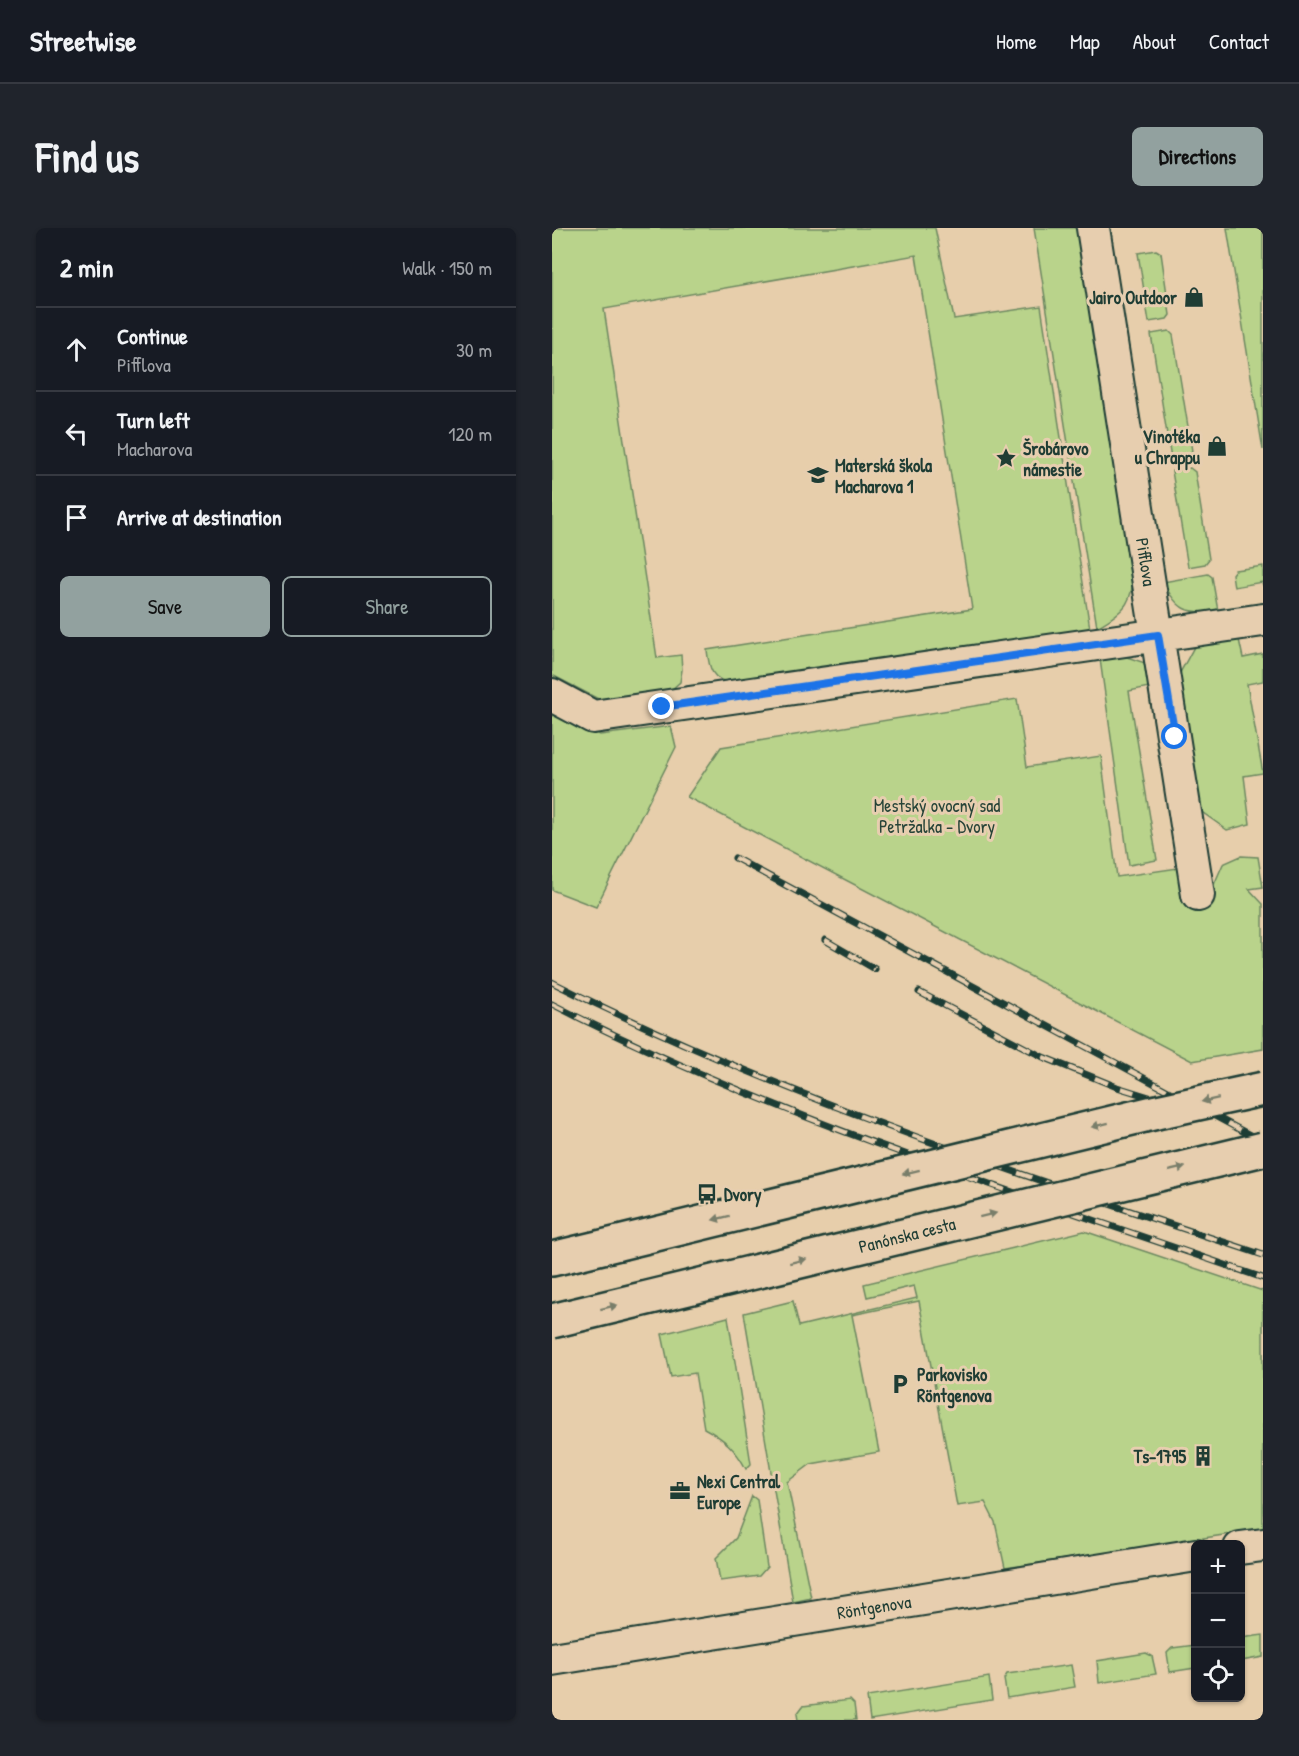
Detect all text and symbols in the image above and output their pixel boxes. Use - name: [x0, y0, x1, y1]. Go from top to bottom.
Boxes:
- text: Streetwise: [30, 22, 136, 60]
- text: Home: [996, 27, 1037, 56]
- text: Map: [1070, 27, 1100, 56]
- text: About: [1133, 27, 1176, 56]
- text: Contact: [1209, 27, 1269, 56]
- button: Directions: [1132, 127, 1263, 186]
- text: Find us: [36, 128, 139, 185]
- text: 2 min: [60, 250, 113, 285]
- text: Walk · 150 m: [402, 254, 492, 281]
- place label: Jairo Outdoor: [1089, 285, 1177, 310]
- shop icon: Jairo Outdoor: [1182, 285, 1206, 309]
- text: Continue: [117, 321, 188, 351]
- icon: ahead: [60, 333, 93, 366]
- text: 30 m: [456, 336, 492, 363]
- text: Pifflova: [117, 351, 171, 378]
- text: Turn left: [117, 405, 190, 435]
- icon: left: [60, 417, 93, 450]
- text: 120 m: [448, 420, 492, 447]
- place label: Vinotéka u Chrappu: [1135, 424, 1201, 471]
- shop icon: Vinotéka u Chrappu: [1205, 434, 1229, 458]
- text: Macharova: [117, 435, 192, 462]
- place label: Šrobárovo námestie: [1023, 436, 1089, 482]
- place icon: Šrobárovo námestie: [994, 446, 1018, 470]
- place label: Materská škola Macharova 1: [835, 453, 933, 499]
- school or university icon: Materská škola Macharova 1: [806, 463, 830, 487]
- icon: arrive: [60, 501, 93, 534]
- text: Arrive at destination: [117, 502, 282, 532]
- street label: Pifflova: [1130, 536, 1162, 588]
- button: Save: [60, 576, 270, 637]
- button: Share: [282, 576, 492, 637]
- route end: [648, 693, 674, 719]
- route start: [1161, 723, 1187, 749]
- park label: Mestský ovocný sad Petržalka - Dvory: [874, 793, 1000, 839]
- one-way arrow: [1200, 1096, 1219, 1105]
- one-way arrow: [1091, 1121, 1109, 1131]
- one-way arrow: [1168, 1164, 1187, 1174]
- one-way arrow: [901, 1167, 920, 1177]
- bus stop icon: Dvory: [695, 1182, 719, 1206]
- place label: Dvory: [724, 1182, 762, 1208]
- one-way arrow: [979, 1210, 997, 1220]
- street label: Panónska cesta: [856, 1211, 958, 1259]
- one-way arrow: [712, 1214, 730, 1224]
- one-way arrow: [789, 1256, 808, 1266]
- one-way arrow: [600, 1302, 618, 1312]
- place label: Parkovisko Röntgenova: [917, 1362, 993, 1409]
- parking icon: Parkovisko Röntgenova: [888, 1372, 912, 1396]
- place label: Ts-1795: [1133, 1444, 1186, 1469]
- building icon: Ts-1795: [1191, 1444, 1215, 1468]
- place label: Nexi Central Europe: [697, 1469, 781, 1516]
- office icon: Nexi Central Europe: [668, 1479, 692, 1503]
- map controls: [1191, 1540, 1245, 1702]
- button: +: [1191, 1540, 1245, 1594]
- street label: Röntgenova: [835, 1589, 913, 1625]
- button: −: [1191, 1594, 1245, 1648]
- button: locate: [1191, 1648, 1245, 1702]

